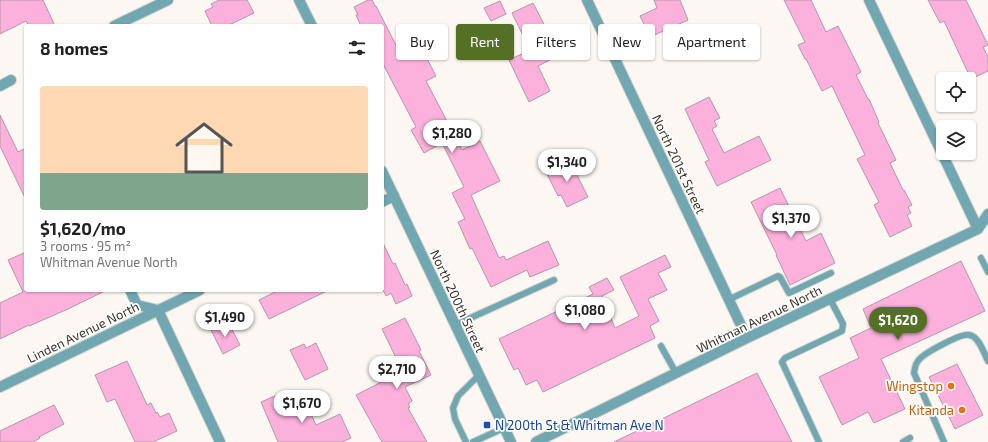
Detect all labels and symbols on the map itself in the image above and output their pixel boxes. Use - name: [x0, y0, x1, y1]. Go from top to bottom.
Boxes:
- street label: North 201st Street: [649, 112, 709, 216]
- pin: $1,280: [419, 120, 485, 154]
- pin: $1,340: [534, 149, 600, 183]
- pin: $1,370: [758, 205, 824, 239]
- street label: North 200th Street: [427, 247, 489, 355]
- street label: Whitman Avenue North: [694, 282, 824, 356]
- pin: $1,080: [552, 297, 618, 331]
- street label: Linden Avenue North: [24, 298, 142, 366]
- pin: $1,490: [192, 304, 258, 338]
- pin: $1,620: [865, 307, 931, 341]
- pin: $2,710: [364, 356, 430, 390]
- place label: Wingstop: [886, 378, 943, 394]
- marker: Wingstop: [946, 381, 956, 391]
- pin: $1,670: [269, 390, 335, 424]
- place label: Kitanda: [909, 402, 954, 418]
- marker: Kitanda: [957, 405, 967, 415]
- place label: N 200th St & Whitman Ave N: [495, 417, 664, 433]
- marker: N 200th St & Whitman Ave N: [482, 420, 492, 430]

